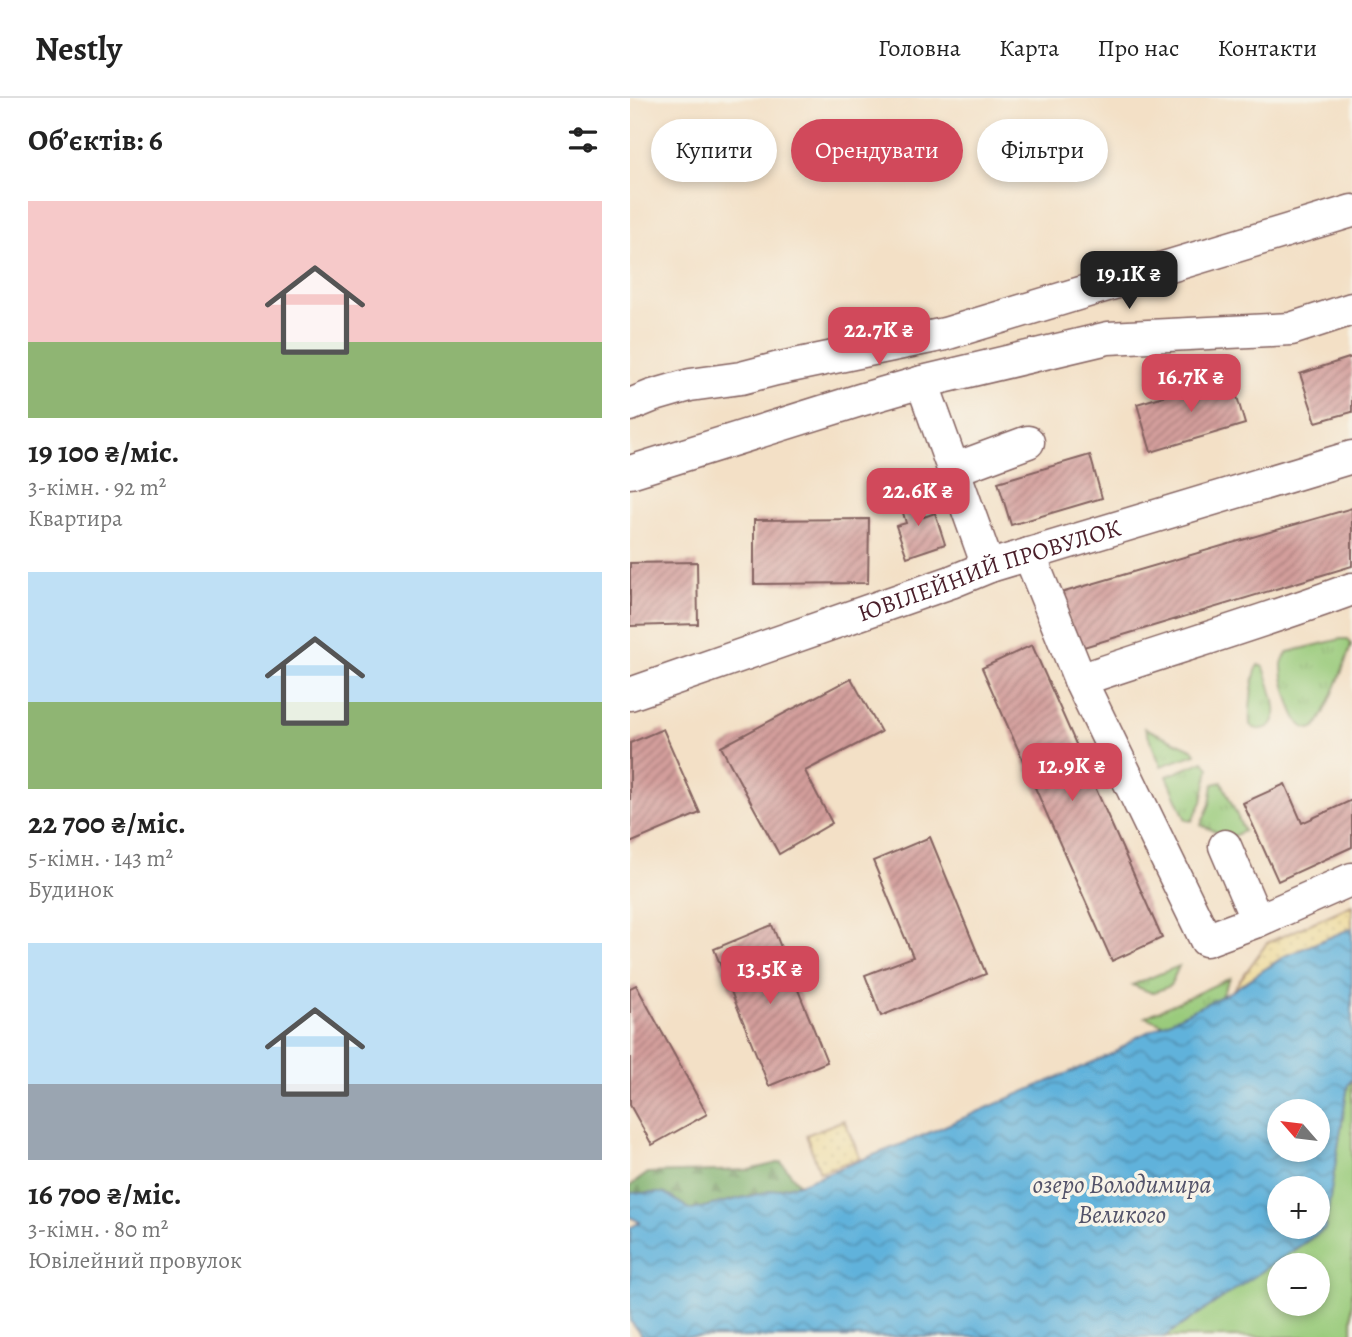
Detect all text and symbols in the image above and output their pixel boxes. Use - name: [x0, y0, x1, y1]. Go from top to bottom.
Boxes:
- text: Nestly: [35, 26, 122, 71]
- text: Головна: [878, 32, 961, 64]
- text: Карта: [999, 32, 1059, 64]
- text: Про нас: [1097, 32, 1179, 64]
- text: Контакти: [1217, 32, 1317, 64]
- chip: Купити: [651, 119, 777, 182]
- chip: Орендувати: [791, 119, 963, 182]
- chip: Фільтри: [977, 119, 1108, 182]
- text: Об’єктів: 6: [28, 120, 163, 160]
- icon: filters: [564, 121, 602, 159]
- icon: home: [252, 247, 378, 373]
- pin: 19.1K ₴: [1064, 252, 1194, 311]
- text: 19.1K ₴: [1097, 258, 1161, 289]
- pin: 22.7K ₴: [814, 308, 944, 367]
- text: 22.7K ₴: [844, 314, 914, 345]
- pin: 16.7K ₴: [1126, 354, 1256, 414]
- text: 16.7K ₴: [1158, 361, 1224, 392]
- text: 19 100 ₴/міс.: [28, 432, 180, 472]
- pin: 22.6K ₴: [853, 468, 983, 528]
- text: 3-кімн. · 92 m²: [28, 472, 166, 503]
- text: 22.6K ₴: [883, 475, 953, 506]
- text: Квартира: [28, 503, 123, 534]
- street label: ЮВІЛЕЙНИЙ ПРОВУЛОК: [853, 511, 1125, 629]
- icon: home: [252, 618, 378, 744]
- pin: 12.9K ₴: [1007, 744, 1137, 803]
- text: 12.9K ₴: [1038, 750, 1106, 781]
- text: 22 700 ₴/міс.: [28, 803, 186, 843]
- text: 5-кімн. · 143 m²: [28, 843, 173, 874]
- text: Будинок: [28, 874, 114, 905]
- pin: 13.5K ₴: [705, 946, 835, 1006]
- text: 13.5K ₴: [737, 953, 803, 984]
- icon: home: [252, 989, 378, 1115]
- north arrow: [1267, 1099, 1330, 1162]
- map controls: [1267, 1099, 1330, 1316]
- water label: озеро Володимира Великого: [1032, 1167, 1212, 1232]
- text: 16 700 ₴/міс.: [28, 1174, 182, 1214]
- button: +: [1267, 1176, 1330, 1239]
- text: 3-кімн. · 80 m²: [28, 1214, 168, 1245]
- text: Ювілейний провулок: [28, 1245, 242, 1276]
- button: −: [1267, 1253, 1330, 1316]

